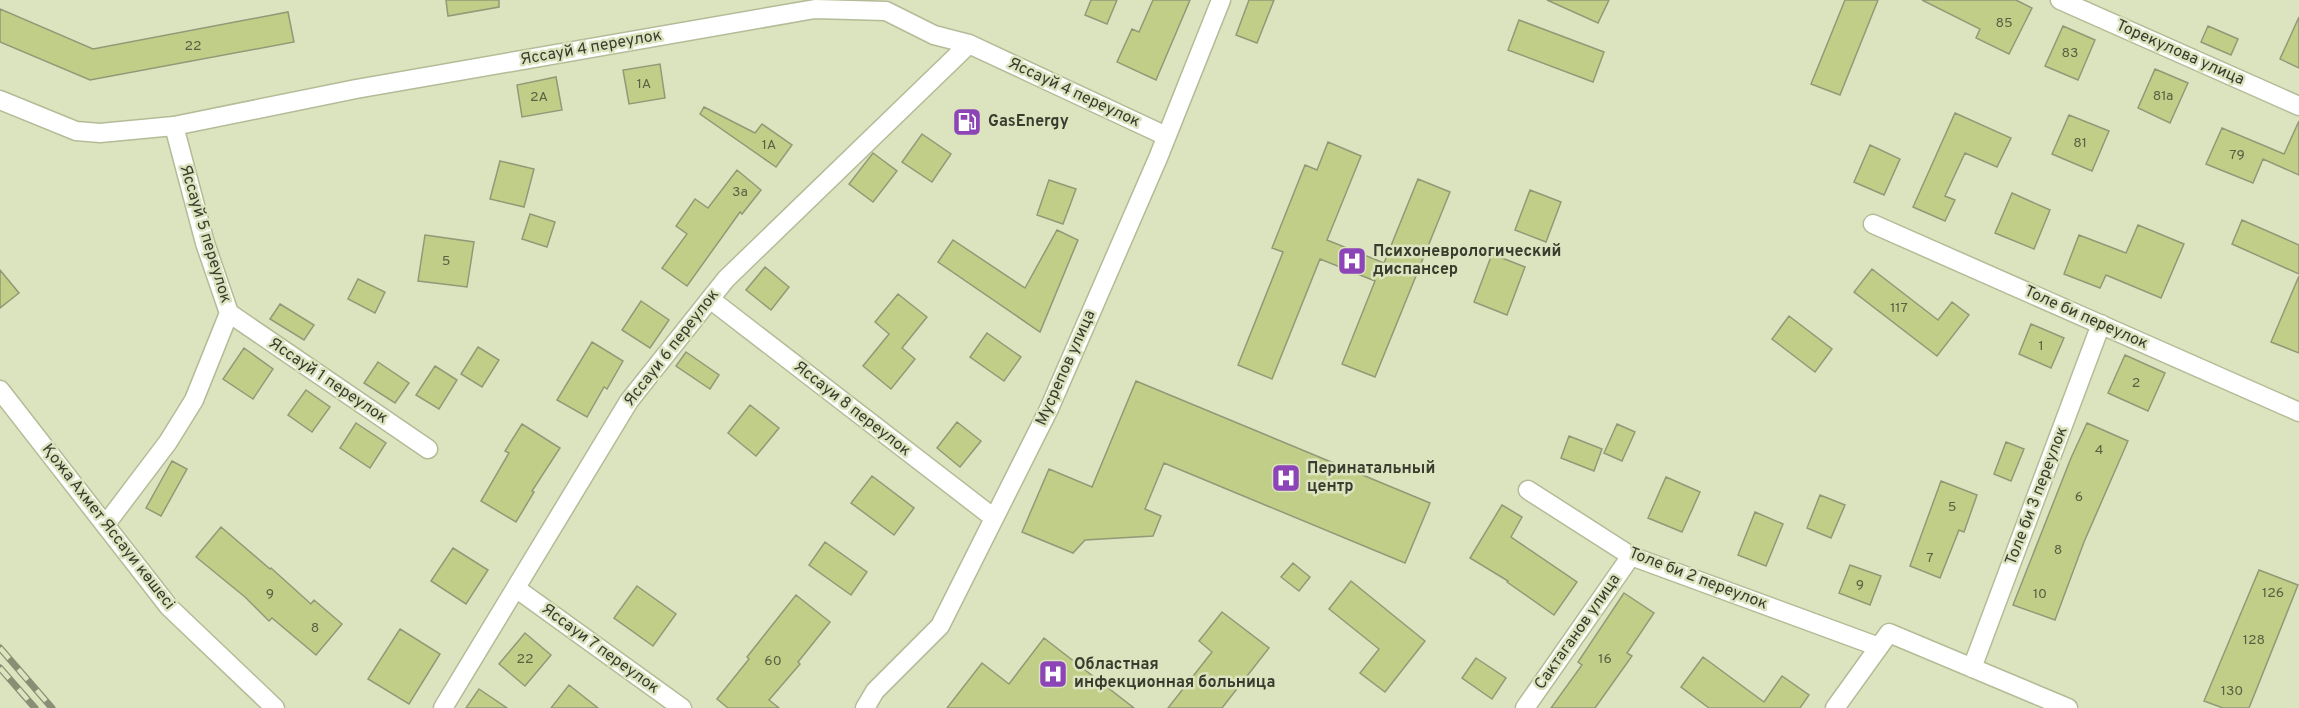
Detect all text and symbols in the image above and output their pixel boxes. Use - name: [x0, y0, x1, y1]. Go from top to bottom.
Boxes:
- house number: 85: [1995, 15, 2013, 32]
- street label: Торекулова улица: [2113, 16, 2247, 90]
- street label: Яссауй 4 переулок: [519, 26, 663, 70]
- house number: 22: [184, 38, 202, 55]
- house number: 83: [2062, 45, 2078, 62]
- street label: Яссауй 4 переулок: [1005, 54, 1143, 132]
- house number: 1А: [637, 76, 651, 93]
- house number: 81а: [2153, 88, 2173, 105]
- house number: 2А: [530, 89, 548, 106]
- fuel station icon: GasEnergy: [951, 106, 983, 138]
- place label: GasEnergy: [988, 112, 1069, 132]
- house number: 81: [2073, 135, 2087, 152]
- house number: 1А: [762, 137, 776, 154]
- house number: 79: [2229, 147, 2245, 164]
- street label: Яссауй 5 переулок: [174, 162, 236, 306]
- house number: 3а: [732, 184, 748, 201]
- place label: Психоневрологический диспансер: [1373, 242, 1561, 280]
- hospital icon: Психоневрологический диспансер: [1336, 245, 1368, 277]
- house number: 5: [442, 253, 450, 270]
- street label: Толе би переулок: [2021, 282, 2151, 354]
- street label: Яссауи 6 переулок: [620, 285, 724, 411]
- house number: 117: [1890, 300, 1908, 317]
- street label: Мусрепов улица: [1032, 307, 1100, 429]
- street label: Яссауй 1 переулок: [265, 334, 391, 428]
- house number: 1: [2038, 338, 2044, 355]
- street label: Яссауи 8 переулок: [789, 357, 915, 461]
- house number: 2: [2132, 375, 2140, 392]
- street label: Толе би 3 переулок: [2001, 424, 2073, 568]
- street label: Қожа Ахмет Яссауи көшесі: [37, 440, 179, 614]
- house number: 4: [2095, 442, 2103, 459]
- place label: Перинатальный центр: [1307, 459, 1435, 497]
- hospital icon: Перинатальный центр: [1270, 462, 1302, 494]
- house number: 6: [2075, 489, 2083, 506]
- house number: 5: [1948, 499, 1956, 516]
- house number: 8: [2054, 542, 2062, 559]
- street label: Толе би 2 переулок: [1626, 543, 1770, 615]
- house number: 7: [1926, 550, 1934, 567]
- street label: Сактаганов улица: [1531, 570, 1625, 694]
- house number: 9: [1856, 577, 1864, 594]
- house number: 126: [2262, 585, 2284, 602]
- house number: 9: [266, 586, 274, 603]
- house number: 10: [2033, 586, 2047, 603]
- street label: Яссауи 7 переулок: [537, 600, 663, 698]
- house number: 8: [311, 620, 319, 637]
- house number: 128: [2243, 632, 2265, 649]
- house number: 22: [516, 651, 534, 668]
- house number: 16: [1598, 651, 1612, 668]
- house number: 60: [764, 653, 782, 670]
- place label: Областная инфекционная больница: [1074, 655, 1275, 693]
- hospital icon: Областная инфекционная больница: [1037, 658, 1069, 690]
- house number: 130: [2221, 683, 2243, 700]

